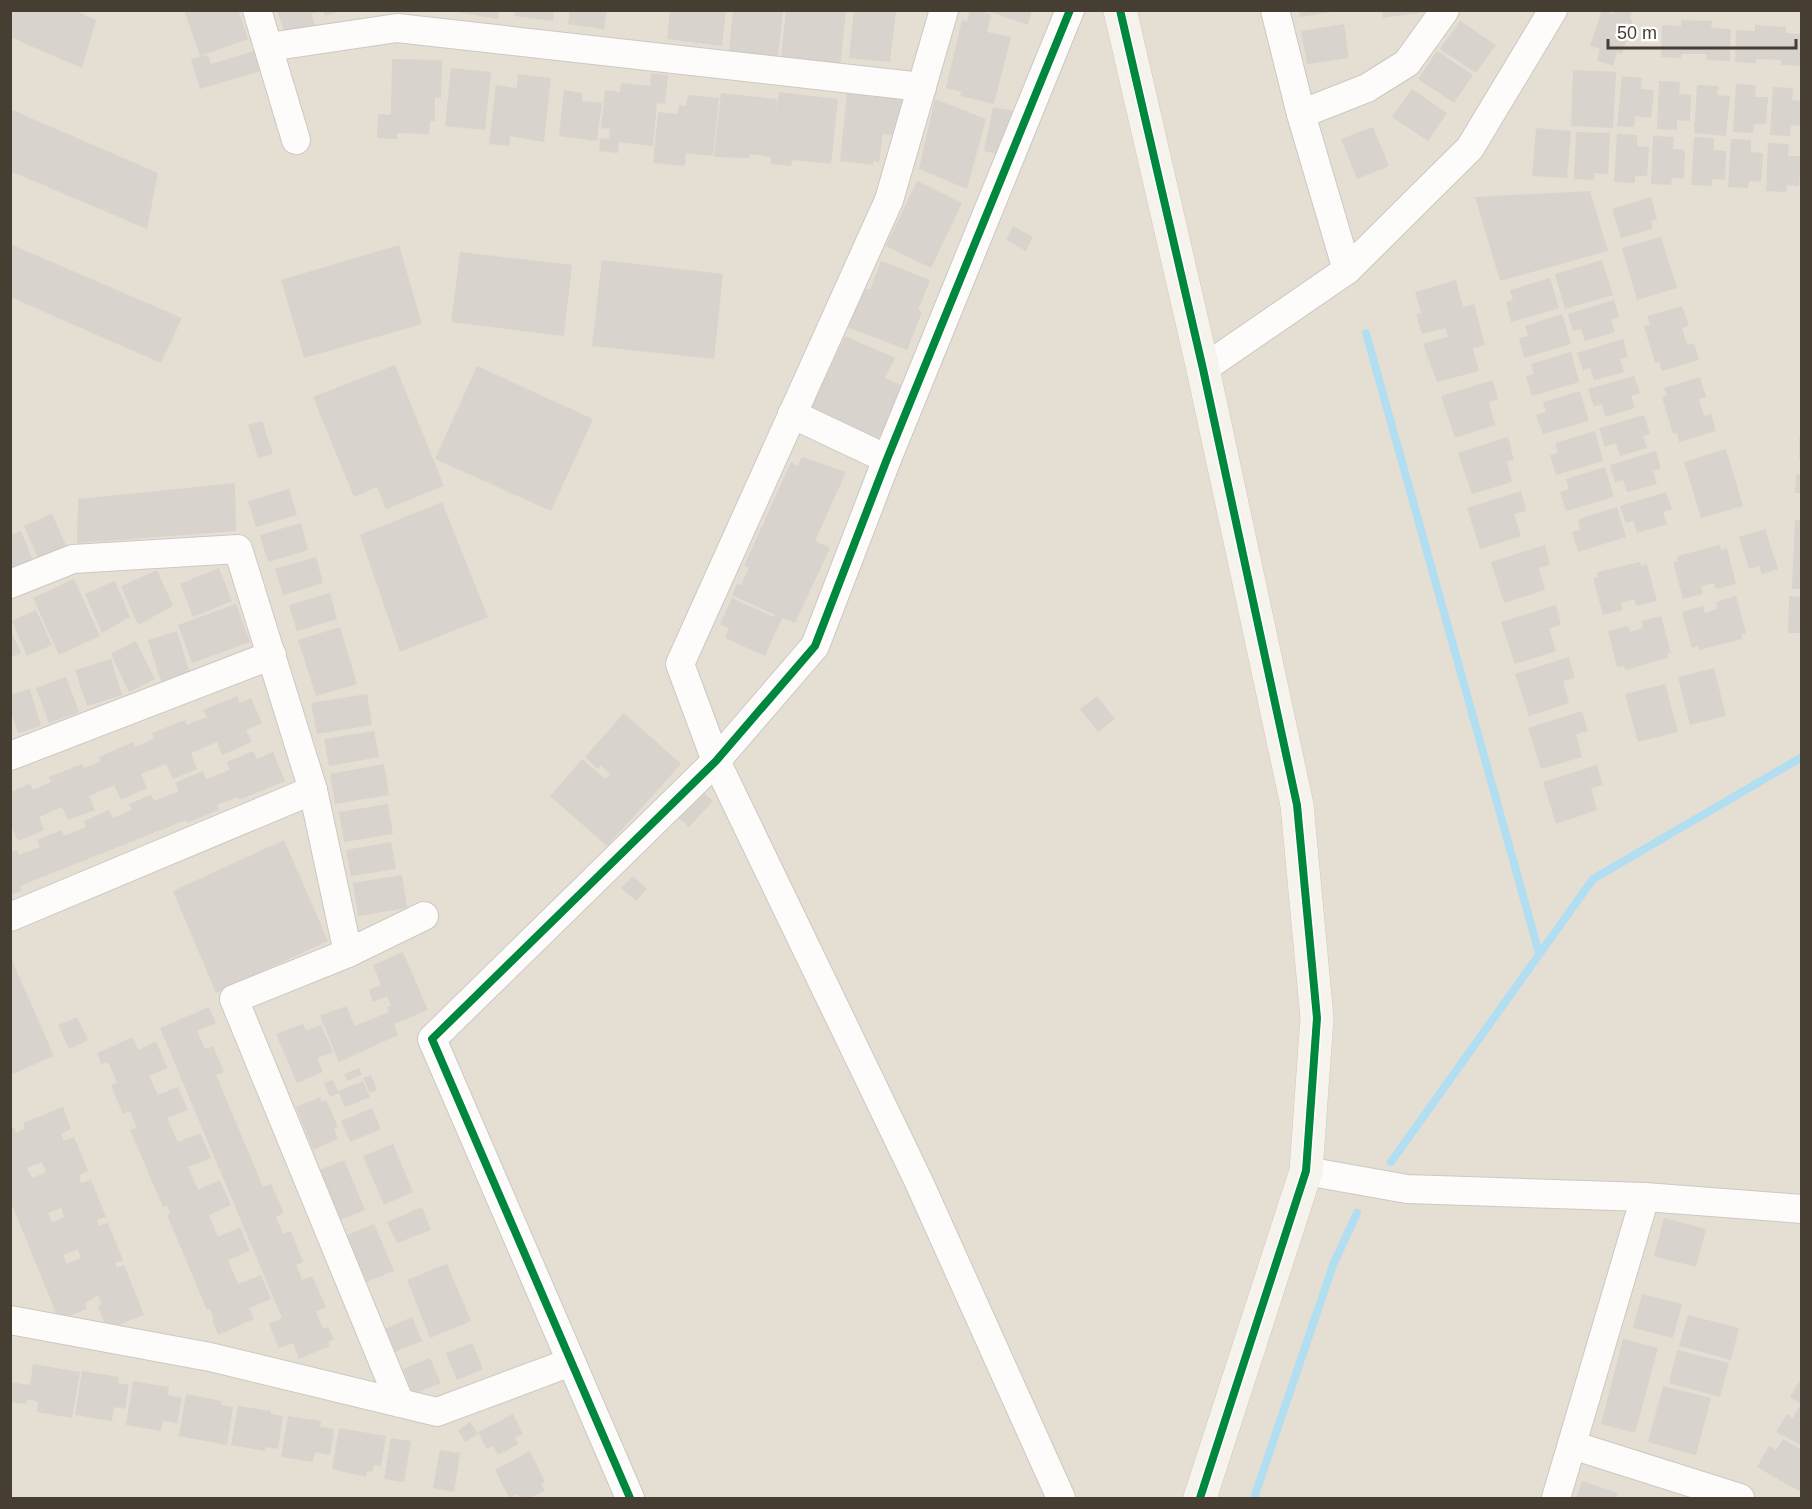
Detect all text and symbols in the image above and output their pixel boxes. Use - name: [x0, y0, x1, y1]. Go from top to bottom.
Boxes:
- scale bar: [1608, 12, 1796, 50]
- text: 50 m: [1617, 23, 1657, 43]

